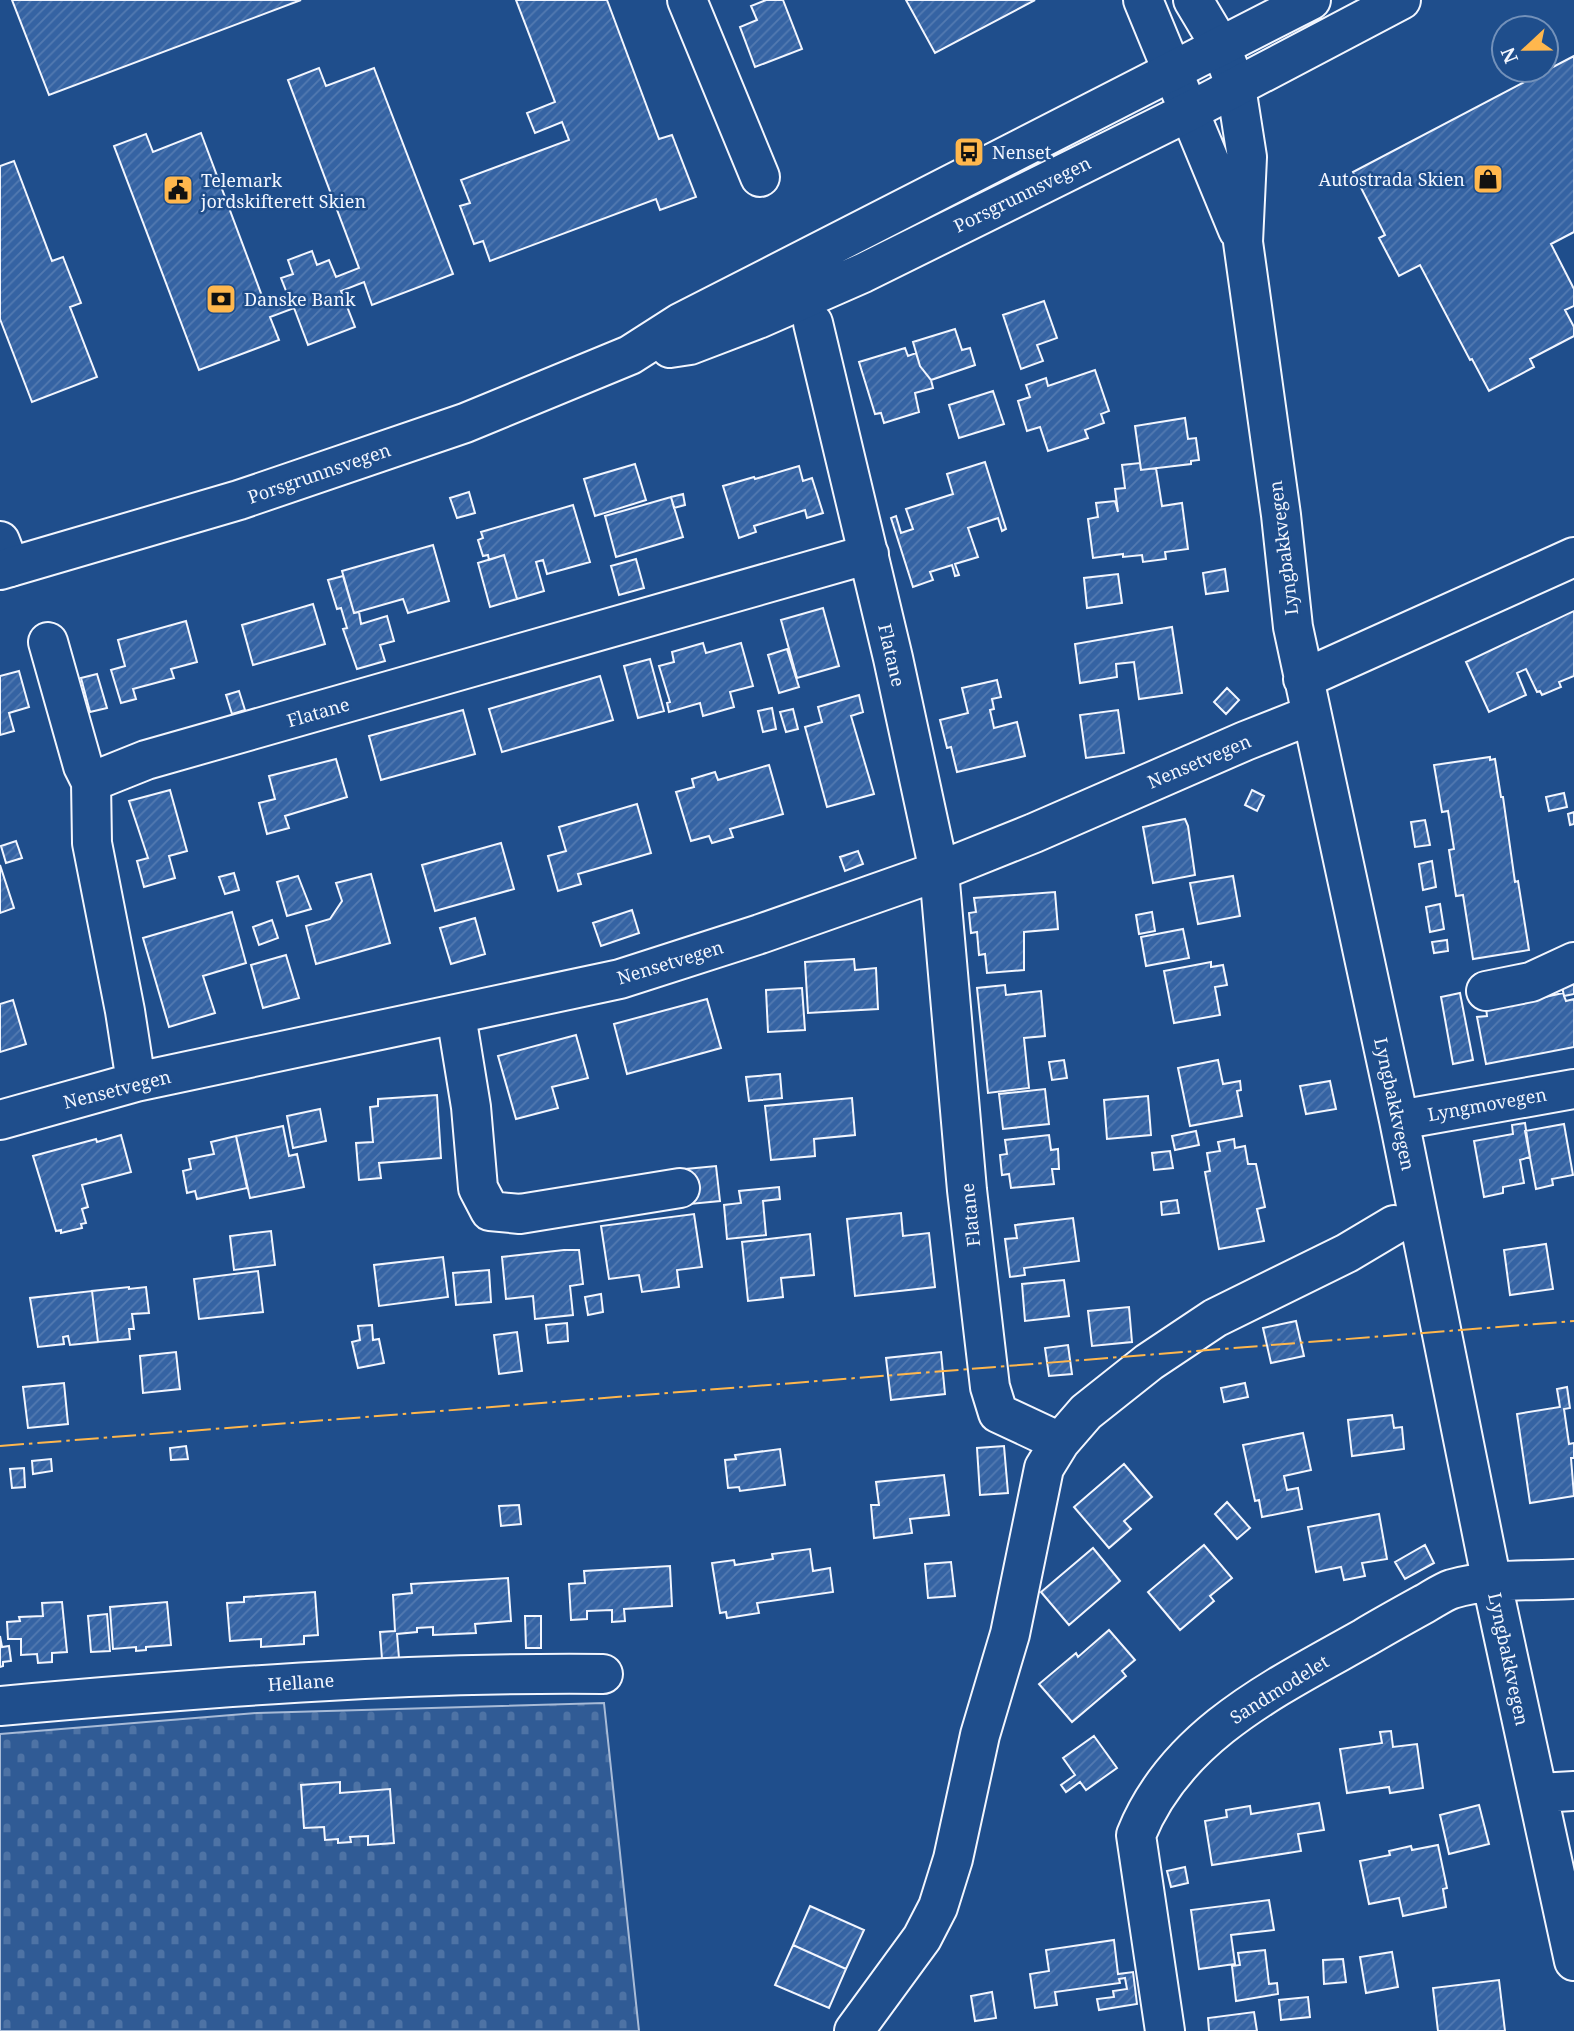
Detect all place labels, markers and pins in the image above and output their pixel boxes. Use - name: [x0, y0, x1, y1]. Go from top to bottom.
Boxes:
- bus stop icon: Nenset: [952, 135, 986, 169]
- place label: Nenset: [992, 140, 1051, 164]
- shop icon: Autostrada Skien: [1471, 162, 1505, 196]
- place label: Autostrada Skien: [1319, 167, 1465, 191]
- place label: Telemark jordskifterett Skien: [200, 168, 367, 213]
- public building icon: Telemark jordskifterett Skien: [161, 173, 195, 207]
- bank icon: Danske Bank: [204, 282, 238, 316]
- place label: Danske Bank: [244, 287, 356, 311]

